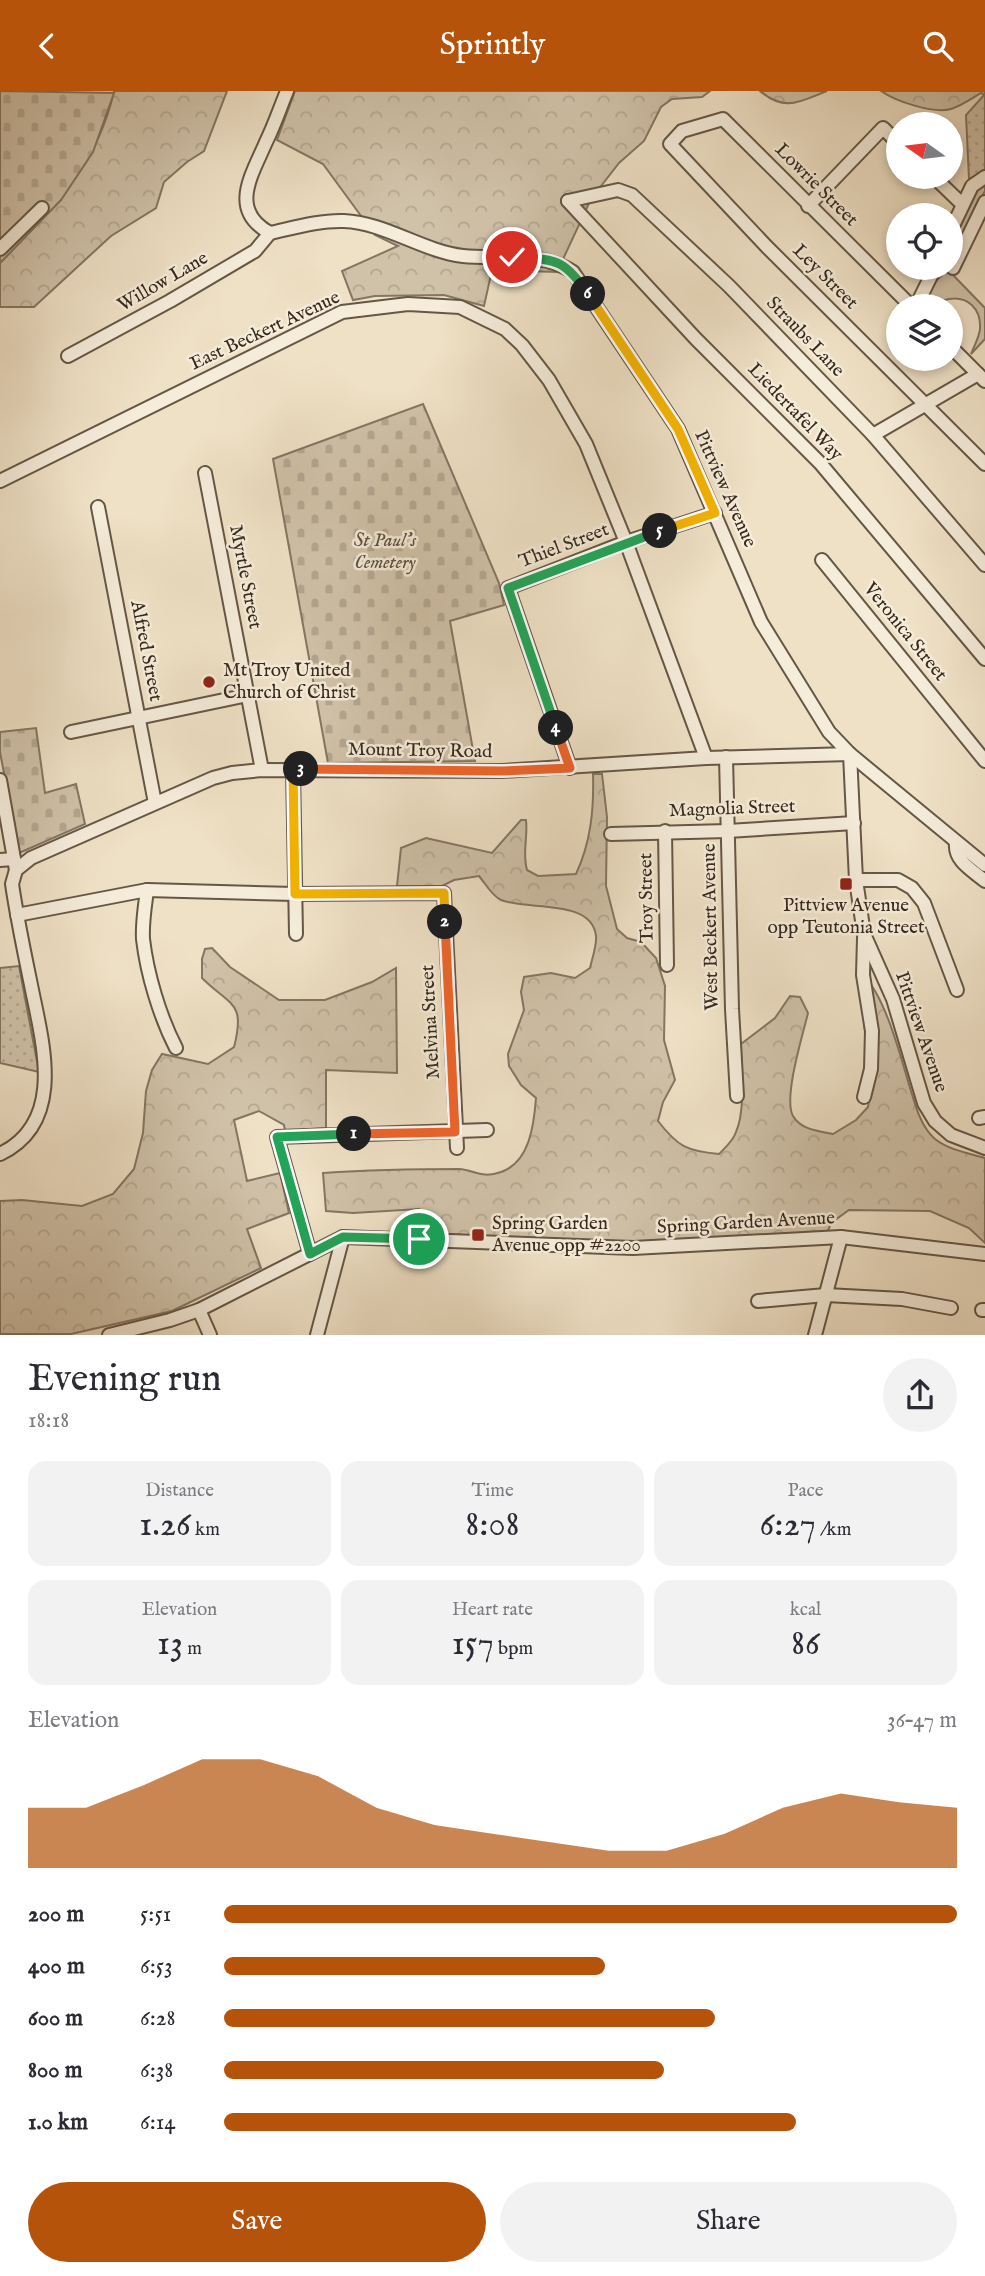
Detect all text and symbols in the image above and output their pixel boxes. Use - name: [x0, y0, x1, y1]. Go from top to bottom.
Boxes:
- text: Sprintly: [439, 25, 546, 66]
- icon: back: [28, 27, 66, 65]
- icon: search: [919, 27, 957, 65]
- north arrow: [886, 112, 962, 189]
- map controls: [886, 112, 963, 371]
- street label: Lowrie Street: [769, 138, 863, 232]
- button: locate: [886, 203, 963, 280]
- pin: [482, 227, 542, 287]
- icon: check: [493, 238, 531, 276]
- street label: Ley Street: [787, 239, 863, 315]
- street label: Willow Lane: [113, 246, 213, 318]
- pin: 6: [570, 277, 606, 311]
- text: 6: [583, 281, 592, 305]
- street label: East Beckert Avenue: [186, 286, 344, 376]
- street label: Straubs Lane: [761, 292, 850, 383]
- button: layers: [886, 294, 963, 371]
- street label: Liedertafel Way: [742, 358, 848, 466]
- street label: Pittview Avenue: [688, 427, 762, 552]
- pin: 5: [642, 513, 678, 549]
- street label: Thiel Street: [516, 518, 613, 574]
- text: 5: [656, 518, 663, 542]
- street label: Myrtle Street: [223, 523, 267, 632]
- park label: St Paul's Cemetery: [354, 529, 417, 575]
- street label: Veronica Street: [857, 577, 952, 687]
- street label: Alfred Street: [124, 598, 168, 704]
- place label: Mt Troy United Church of Christ: [223, 659, 356, 705]
- marker: Mt Troy United Church of Christ: [201, 674, 217, 690]
- pin: 4: [538, 711, 574, 745]
- text: 4: [551, 715, 560, 739]
- street label: Mount Troy Road: [348, 738, 493, 764]
- pin: 3: [284, 751, 318, 787]
- text: 3: [297, 756, 304, 780]
- street label: Magnolia Street: [668, 795, 796, 823]
- street label: West Beckert Avenue: [698, 843, 724, 1011]
- street label: Troy Street: [634, 852, 660, 943]
- marker: Pittview Avenue opp Teutonia Street: [838, 876, 854, 892]
- place label: Pittview Avenue opp Teutonia Street: [767, 894, 925, 940]
- pin: 2: [428, 905, 462, 939]
- text: 2: [440, 909, 449, 933]
- street label: Melvina Street: [416, 964, 446, 1080]
- street label: Pittview Avenue: [889, 969, 953, 1096]
- pin: 1: [336, 1117, 372, 1151]
- text: 1: [350, 1121, 357, 1145]
- street label: Spring Garden Avenue: [656, 1206, 836, 1240]
- pin: [389, 1209, 449, 1269]
- place label: Spring Garden Avenue opp #2200: [491, 1212, 641, 1258]
- icon: arrive: [400, 1220, 438, 1258]
- marker: Spring Garden Avenue opp #2200: [470, 1227, 486, 1243]
- text: Evening run: [28, 1356, 222, 1404]
- button: share: [883, 1358, 957, 1432]
- text: 18:18: [28, 1406, 69, 1435]
- text: Distance: [145, 1479, 214, 1503]
- text: Time: [471, 1479, 514, 1503]
- text: Pace: [788, 1479, 823, 1503]
- text: 1.26: [139, 1503, 191, 1548]
- text: 8:08: [466, 1503, 519, 1548]
- text: 6:27: [760, 1503, 816, 1548]
- text: km: [191, 1518, 220, 1542]
- text: /km: [816, 1518, 851, 1542]
- text: Elevation: [142, 1598, 217, 1622]
- text: Heart rate: [452, 1598, 533, 1622]
- text: kcal: [790, 1598, 821, 1622]
- text: 13: [157, 1622, 183, 1667]
- text: 157: [452, 1622, 494, 1667]
- text: 86: [791, 1622, 820, 1667]
- text: m: [183, 1637, 202, 1661]
- text: bpm: [494, 1637, 533, 1661]
- text: Elevation: [28, 1706, 119, 1735]
- text: 36–47 m: [887, 1706, 957, 1735]
- text: 200 m: [28, 1900, 84, 1929]
- text: 5:51: [140, 1900, 171, 1929]
- text: 400 m: [28, 1952, 85, 1981]
- text: 6:53: [140, 1952, 173, 1981]
- text: 600 m: [28, 2004, 83, 2033]
- text: 6:28: [140, 2004, 176, 2033]
- text: 800 m: [28, 2056, 82, 2085]
- text: 6:38: [140, 2056, 173, 2085]
- text: 1.0 km: [28, 2108, 88, 2137]
- text: 6:14: [140, 2108, 176, 2137]
- button: Save: [28, 2182, 486, 2262]
- button: Share: [500, 2182, 957, 2262]

